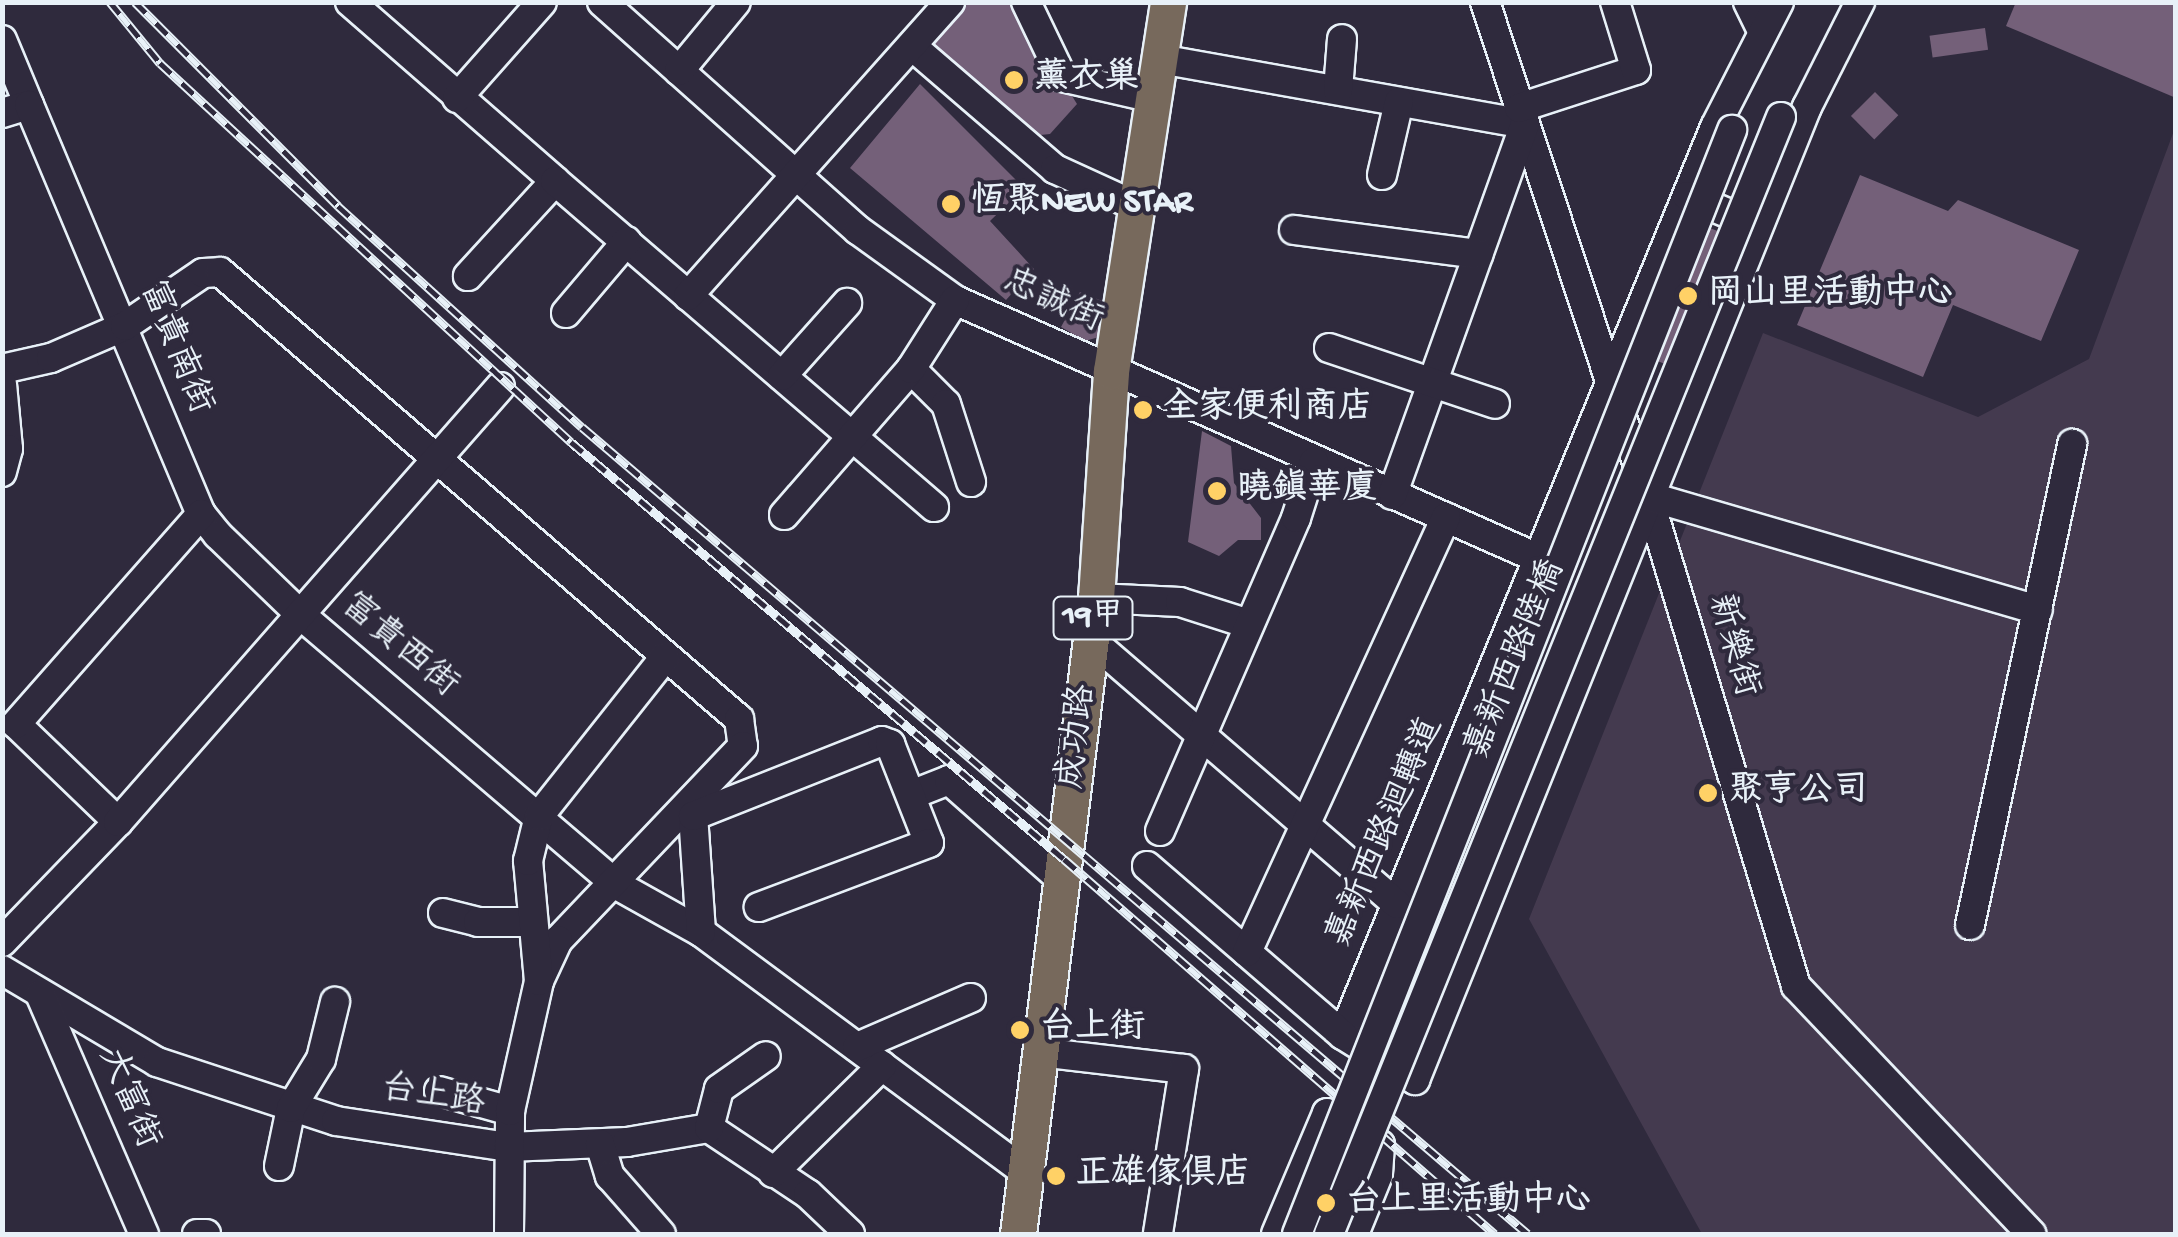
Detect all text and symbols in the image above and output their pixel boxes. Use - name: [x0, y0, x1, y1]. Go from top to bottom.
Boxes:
- place label: 薰衣巢: [1034, 59, 1139, 101]
- marker: 薰衣巢: [1003, 69, 1025, 91]
- place label: 恆聚NEW STAR: [971, 183, 1192, 225]
- marker: 恆聚NEW STAR: [940, 193, 962, 215]
- street label: 忠誠街: [995, 262, 1109, 344]
- street label: 富貴南街: [128, 275, 220, 421]
- place label: 岡山里活動中心: [1708, 275, 1953, 317]
- marker: 岡山里活動中心: [1677, 285, 1699, 307]
- place label: 全家便利商店: [1163, 389, 1373, 431]
- marker: 全家便利商店: [1132, 399, 1154, 421]
- place label: 曉鎮華廈: [1237, 470, 1377, 512]
- marker: 曉鎮華廈: [1206, 480, 1228, 502]
- street label: 嘉新西路陸橋: [1458, 555, 1576, 765]
- street label: 富貴西街: [331, 586, 465, 708]
- street label: 新樂街: [1696, 590, 1766, 702]
- road number: 19甲: [1050, 591, 1136, 645]
- street label: 成功路: [1052, 682, 1106, 792]
- street label: 嘉新西路迴轉道: [1320, 712, 1454, 954]
- place label: 聚亨公司: [1728, 772, 1868, 814]
- marker: 聚亨公司: [1697, 782, 1719, 804]
- place label: 台上街: [1040, 1009, 1145, 1051]
- marker: 台上街: [1009, 1019, 1031, 1041]
- street label: 大富街: [87, 1042, 167, 1156]
- street label: 台上路: [378, 1069, 488, 1127]
- place label: 正雄傢俱店: [1076, 1155, 1251, 1197]
- marker: 正雄傢俱店: [1045, 1165, 1067, 1187]
- place label: 台上里活動中心: [1346, 1182, 1591, 1224]
- marker: 台上里活動中心: [1315, 1192, 1337, 1214]

